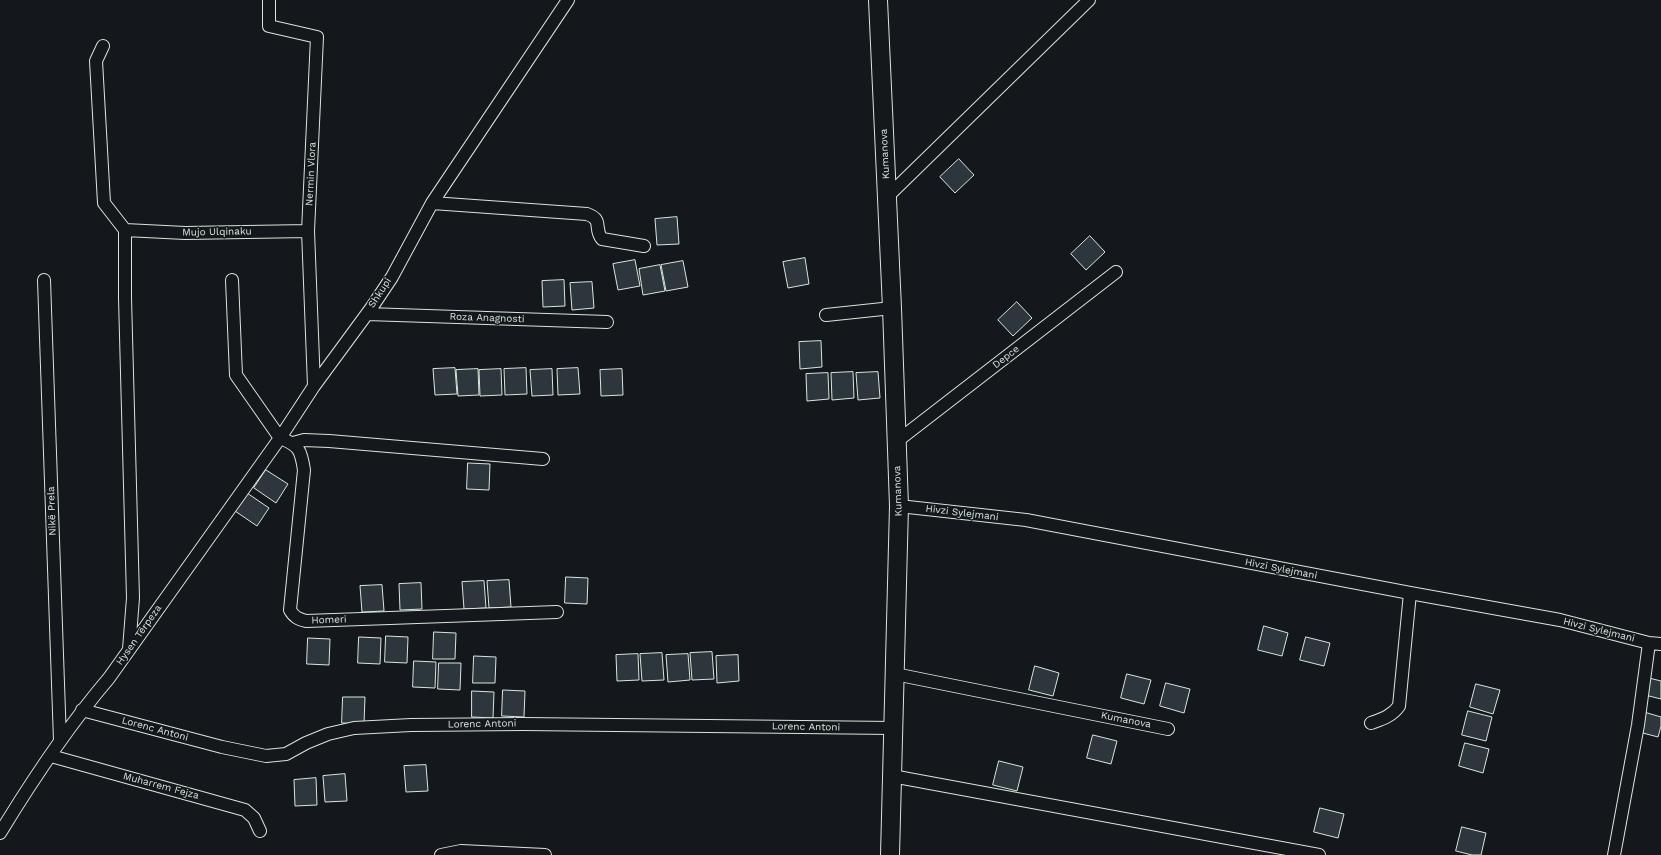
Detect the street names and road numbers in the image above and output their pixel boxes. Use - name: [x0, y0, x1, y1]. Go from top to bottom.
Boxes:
- street label: Kumanova: [878, 128, 892, 180]
- street label: Nermin Vlora: [303, 142, 319, 206]
- street label: Mujo Ulqinaku: [182, 225, 252, 239]
- street label: Shkupi: [366, 276, 394, 310]
- street label: Roza Anagnosti: [449, 311, 525, 325]
- street label: Depce: [990, 343, 1022, 371]
- street label: Kumanova: [891, 466, 905, 516]
- street label: Nikë Prela: [45, 486, 59, 536]
- street label: Hivzi Sylejmani: [925, 503, 999, 523]
- street label: Hivzi Sylejmani: [1244, 556, 1318, 582]
- street label: Hysen Tërpeza: [114, 603, 164, 667]
- street label: Homeri: [311, 613, 347, 627]
- street label: Hivzi Sylejmani: [1562, 615, 1636, 645]
- street label: Kumanova: [1100, 709, 1152, 731]
- street label: Lorenc Antoni: [120, 714, 190, 744]
- street label: Lorenc Antoni: [448, 717, 516, 731]
- street label: Lorenc Antoni: [772, 720, 840, 734]
- street label: Muharrem Fejza: [122, 770, 200, 802]

